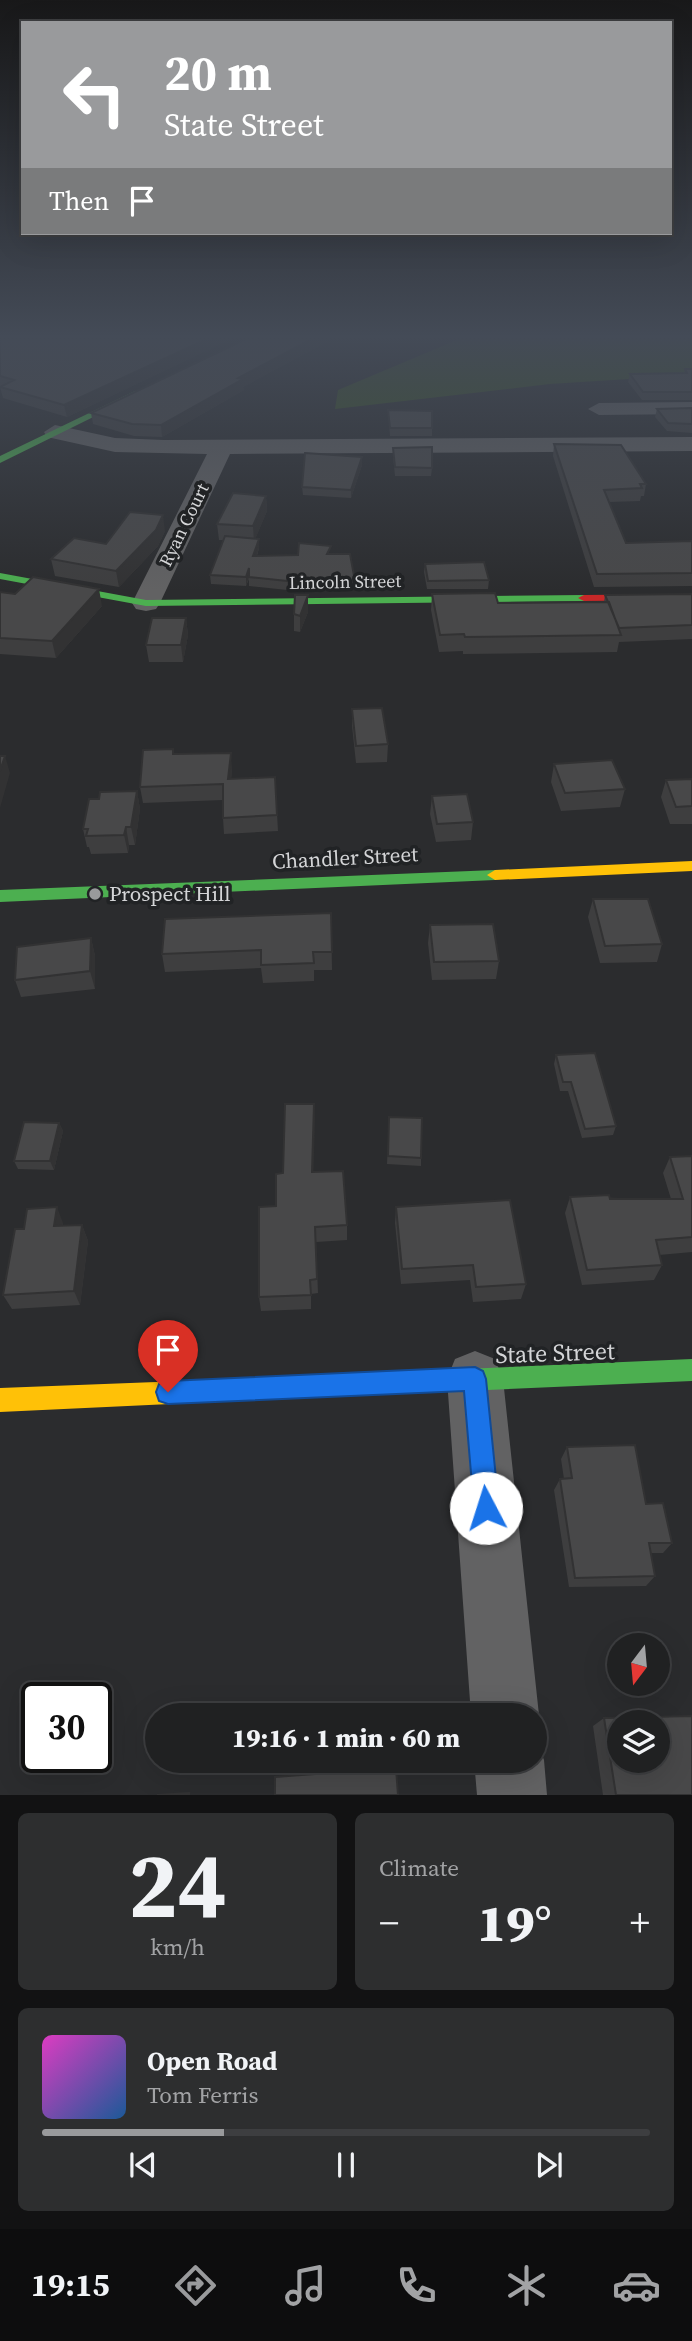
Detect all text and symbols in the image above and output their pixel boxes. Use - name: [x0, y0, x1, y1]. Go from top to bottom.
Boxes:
- text: 20 m: [164, 39, 272, 106]
- icon: left: [49, 49, 140, 140]
- text: State Street: [164, 103, 324, 147]
- icon: arrive: [123, 182, 161, 220]
- text: Then: [49, 183, 109, 219]
- street label: Ryan Court: [153, 479, 215, 571]
- street label: Lincoln Street: [289, 568, 402, 595]
- street label: Chandler Street: [271, 839, 419, 876]
- place label: Prospect Hill: [109, 879, 231, 908]
- marker: Prospect Hill: [87, 886, 103, 902]
- pin: [138, 1320, 198, 1392]
- icon: arrive: [149, 1331, 187, 1369]
- street label: State Street: [495, 1334, 616, 1371]
- position arrow: [449, 1471, 523, 1545]
- north arrow: [607, 1633, 670, 1696]
- map controls: [607, 1633, 670, 1773]
- speed limit sign: 30: [21, 1682, 112, 1773]
- button: layers: [607, 1710, 670, 1773]
- text: 19:16 · 1 min · 60 m: [232, 1720, 460, 1756]
- text: 24: [128, 1823, 227, 1947]
- text: Climate: [379, 1852, 459, 1884]
- text: 19°: [477, 1887, 552, 1958]
- text: −: [379, 1897, 399, 1949]
- text: +: [630, 1897, 650, 1949]
- text: km/h: [150, 1931, 205, 1963]
- text: Open Road: [147, 2043, 278, 2079]
- text: Tom Ferris: [147, 2079, 258, 2111]
- icon: previous: [124, 2146, 162, 2184]
- icon: pause: [327, 2146, 365, 2184]
- icon: next: [530, 2146, 568, 2184]
- icon: directions: [171, 2261, 220, 2310]
- icon: music: [281, 2261, 330, 2310]
- icon: phone: [392, 2261, 441, 2310]
- icon: climate: [502, 2261, 551, 2310]
- icon: car: [612, 2261, 661, 2310]
- text: 19:15: [31, 2263, 110, 2307]

